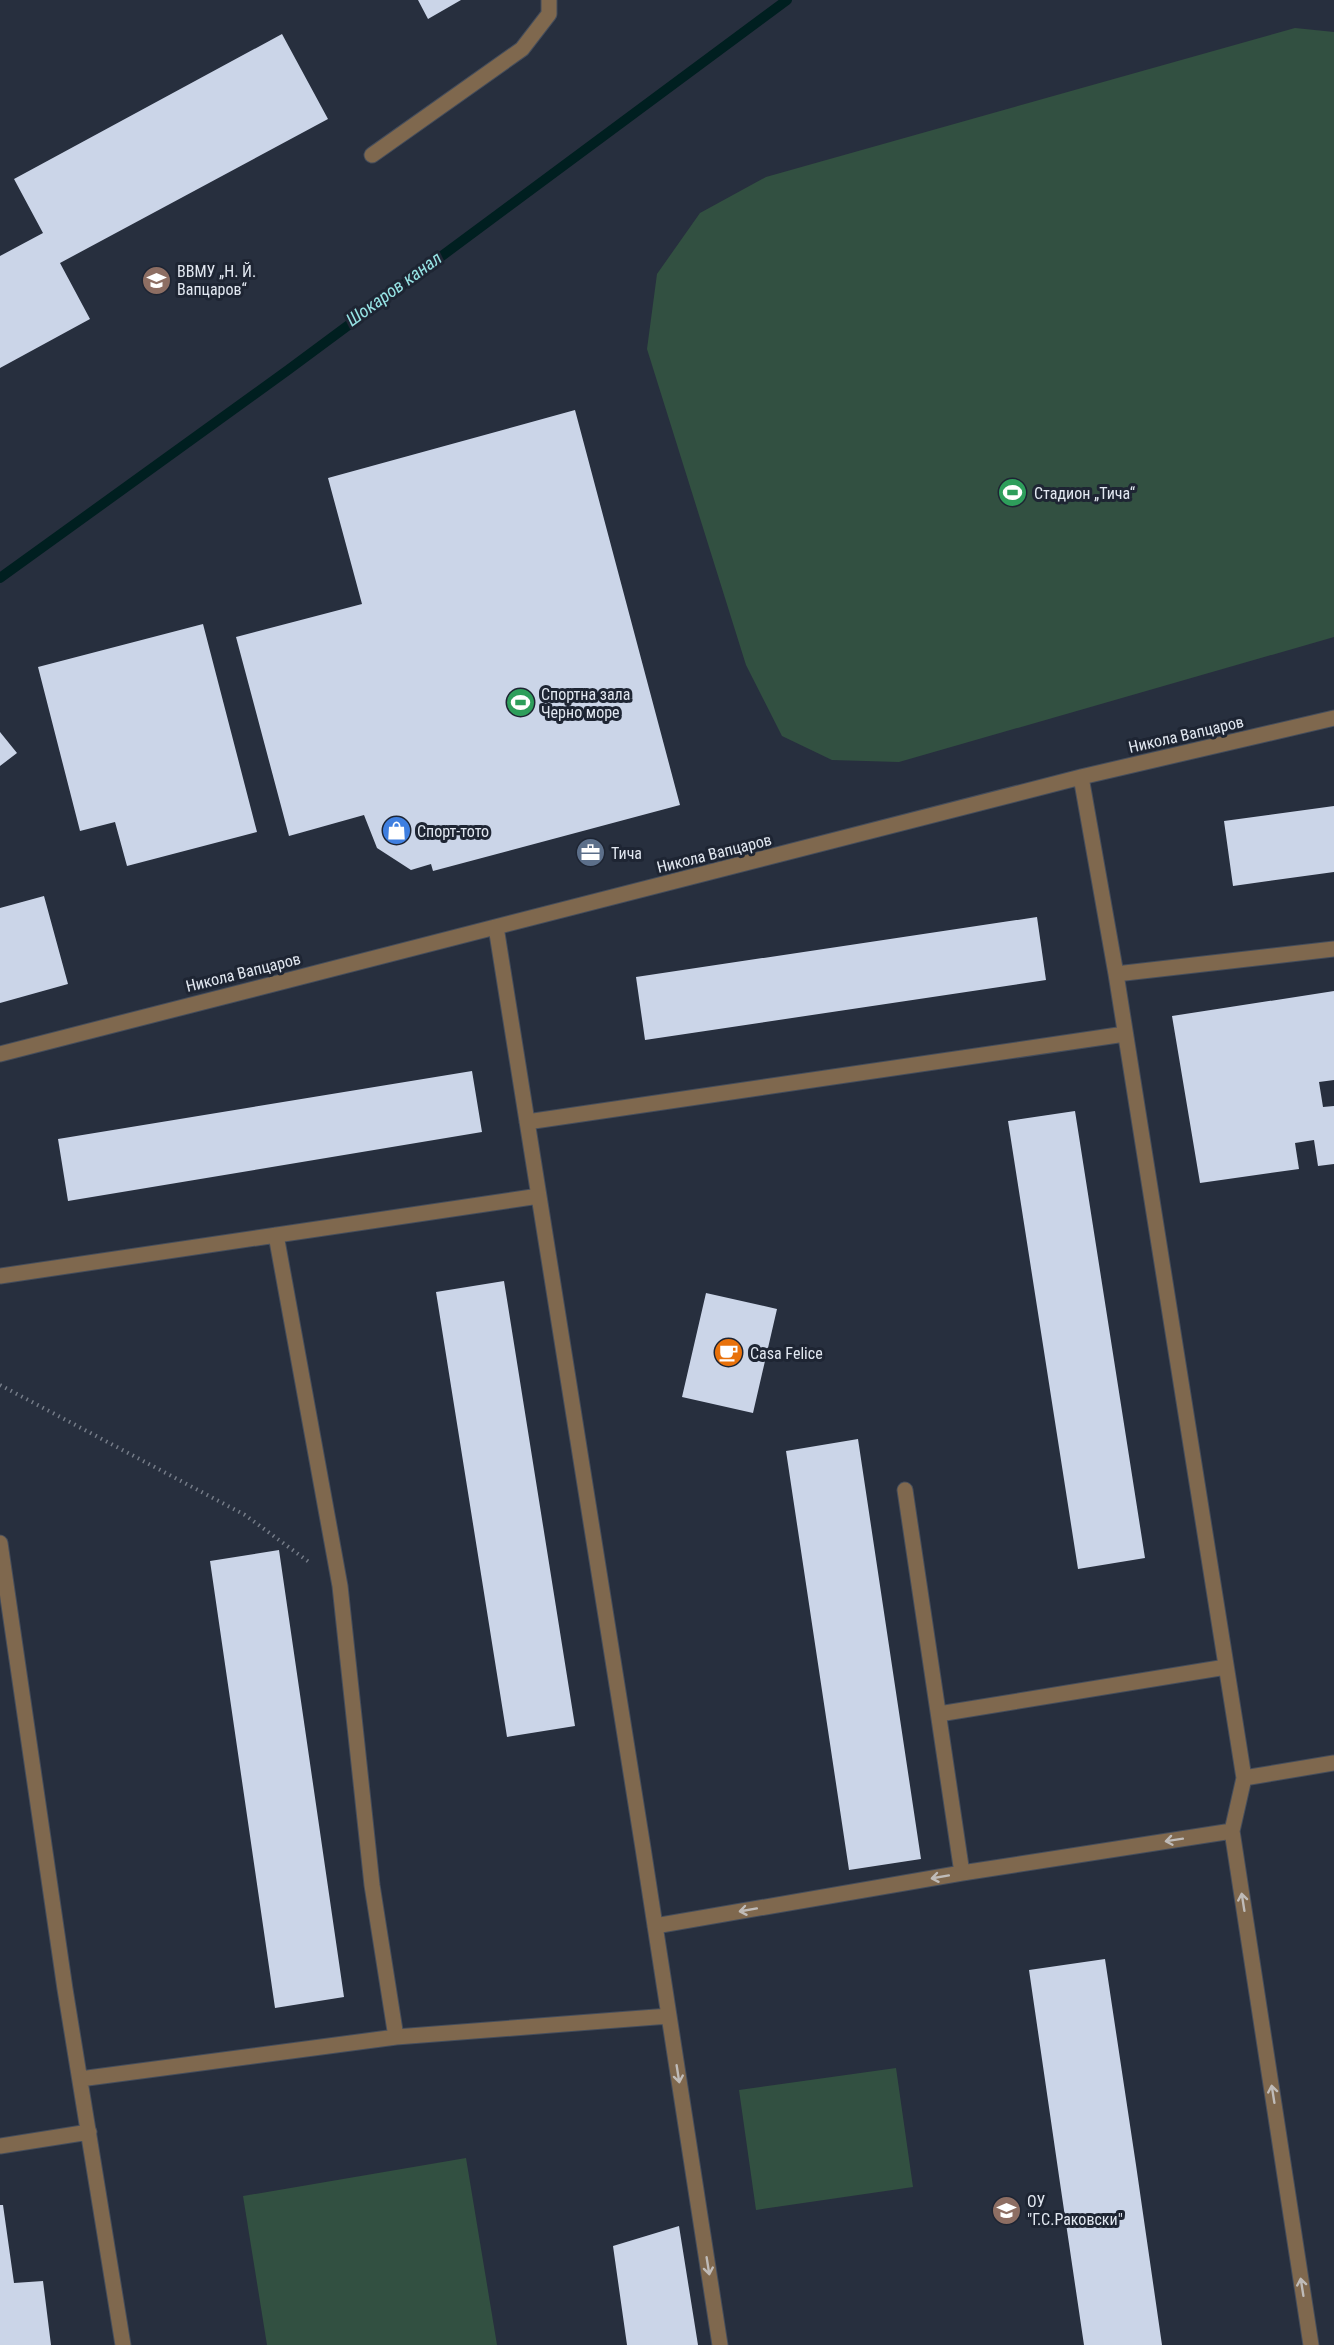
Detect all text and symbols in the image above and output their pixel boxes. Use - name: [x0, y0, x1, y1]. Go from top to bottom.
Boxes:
- water label: Шокаров канал: [342, 247, 446, 330]
- place label: ВВМУ „Н. Й. Вапцаров“: [177, 262, 256, 299]
- school or university icon: ВВМУ „Н. Й. Вапцаров“: [140, 264, 172, 296]
- sports icon: Стадион „Тича“: [997, 477, 1029, 509]
- place label: Стадион „Тича“: [1034, 484, 1136, 503]
- place label: Спортна зала Черно море: [541, 685, 630, 722]
- sports icon: Спортна зала Черно море: [504, 687, 536, 719]
- street label: Никола Вапцаров: [1127, 712, 1246, 757]
- shop icon: Спорт-тото: [380, 815, 412, 847]
- place label: Спорт-тото: [417, 822, 489, 841]
- street label: Никола Вапцаров: [655, 830, 773, 877]
- office icon: Тича: [574, 837, 606, 869]
- place label: Тича: [611, 844, 642, 863]
- street label: Никола Вапцаров: [184, 949, 302, 996]
- cafe icon: Casa Felice: [713, 1337, 745, 1369]
- place label: Casa Felice: [750, 1344, 823, 1363]
- one-way arrow: [1165, 1834, 1185, 1845]
- one-way arrow: [931, 1872, 950, 1883]
- one-way arrow: [1237, 1892, 1248, 1912]
- one-way arrow: [739, 1905, 758, 1916]
- one-way arrow: [673, 2063, 684, 2083]
- one-way arrow: [1267, 2085, 1278, 2105]
- place label: ОУ "Г.С.Раковски": [1027, 2192, 1123, 2229]
- school or university icon: ОУ "Г.С.Раковски": [990, 2194, 1022, 2226]
- one-way arrow: [702, 2256, 713, 2276]
- one-way arrow: [1297, 2278, 1308, 2298]

